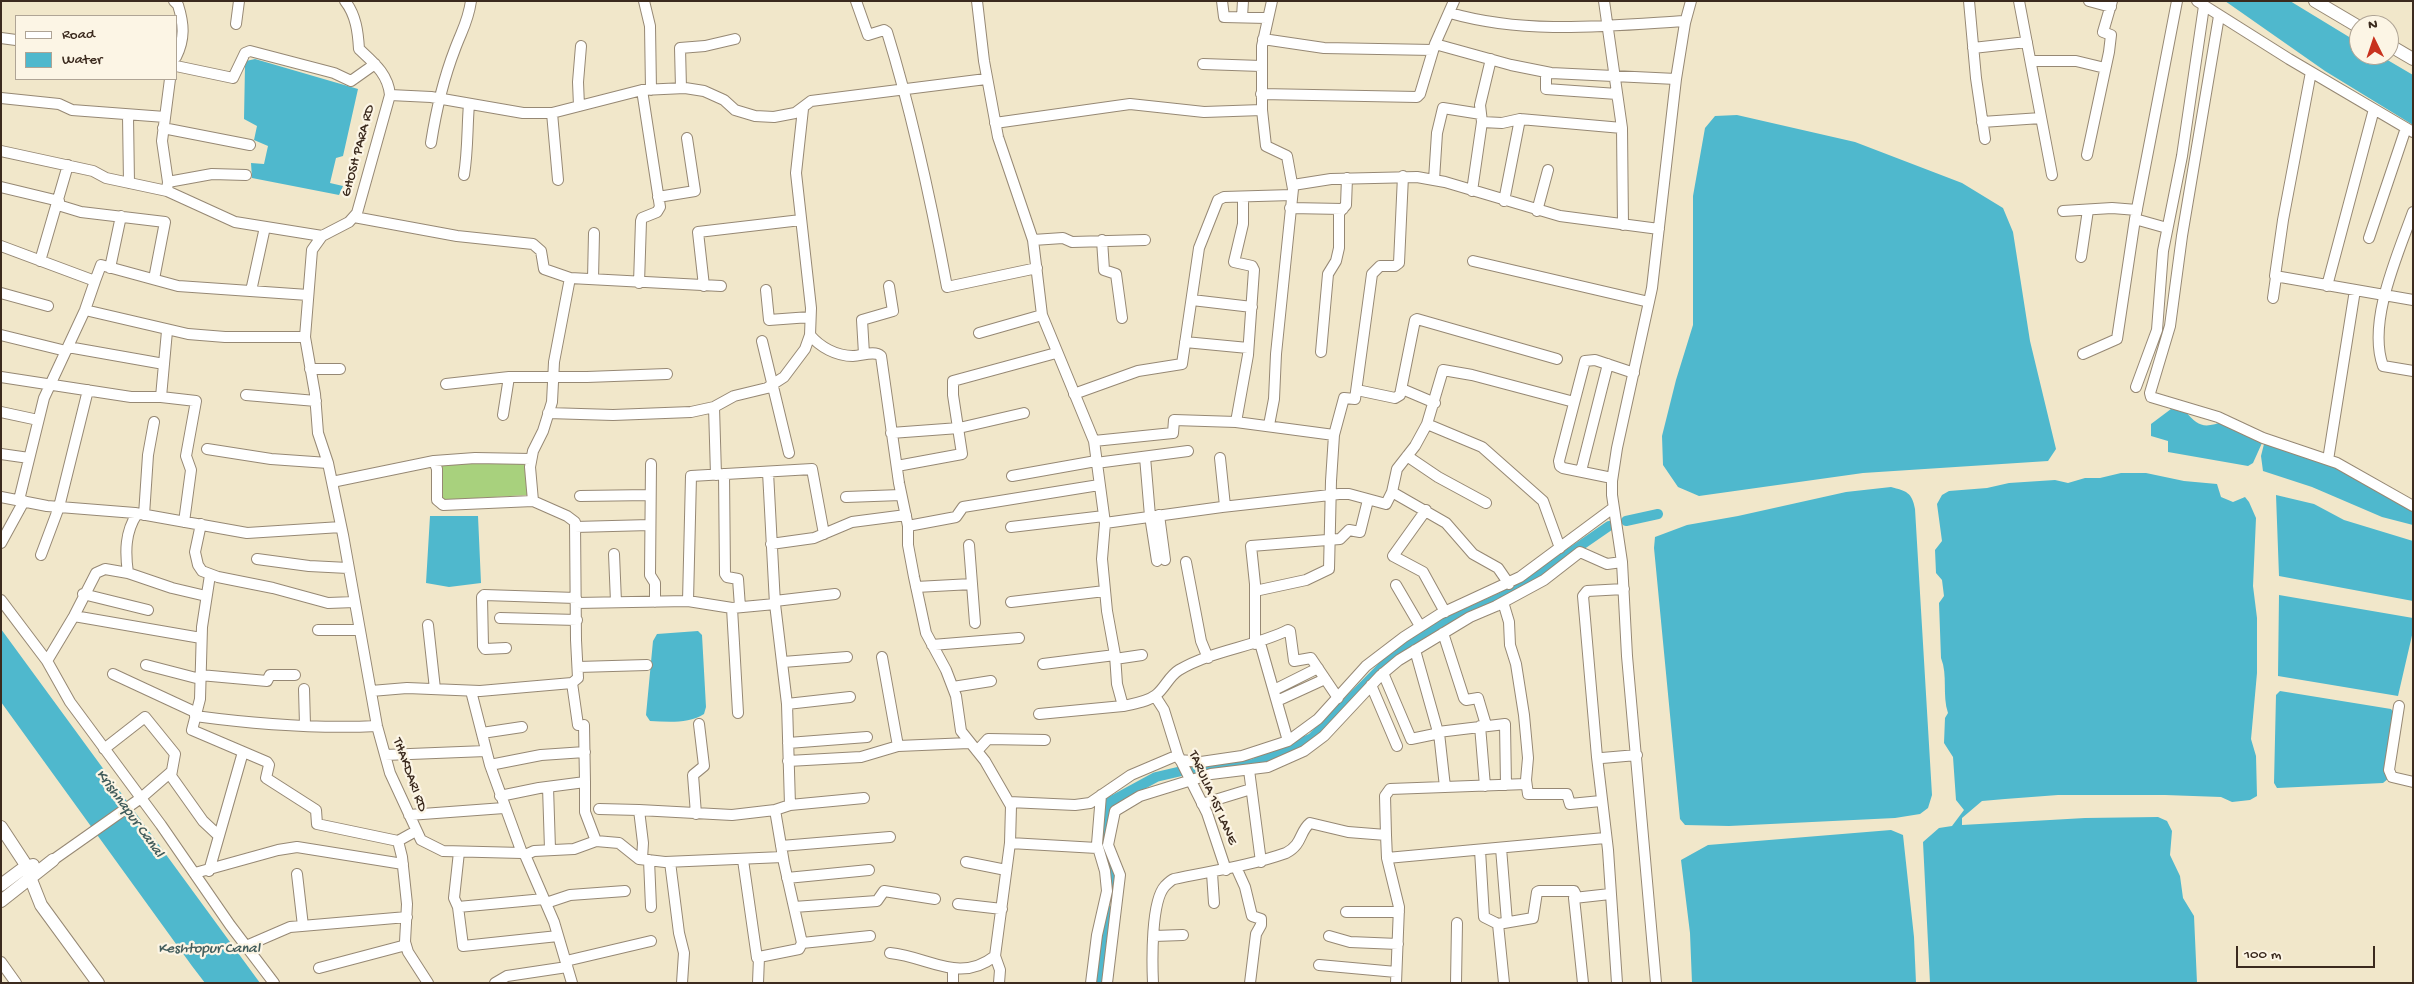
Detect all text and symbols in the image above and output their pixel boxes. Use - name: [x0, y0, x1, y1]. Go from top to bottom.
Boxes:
- legend: [15, 15, 178, 80]
- north arrow: [2349, 15, 2399, 65]
- text: N: [2368, 17, 2378, 34]
- text: Road: [62, 26, 95, 44]
- text: Water: [62, 51, 102, 69]
- street label: GHOSH PARA RD: [339, 103, 379, 199]
- street label: THAKDARI RD: [388, 736, 430, 814]
- street label: TARULIA 1ST LANE: [1184, 748, 1240, 848]
- water label: Krishnapur Canal: [91, 766, 167, 862]
- scale bar: [2239, 936, 2378, 968]
- water label: Keshtopur Canal: [158, 941, 260, 959]
- text: 100 m: [2244, 946, 2281, 964]

